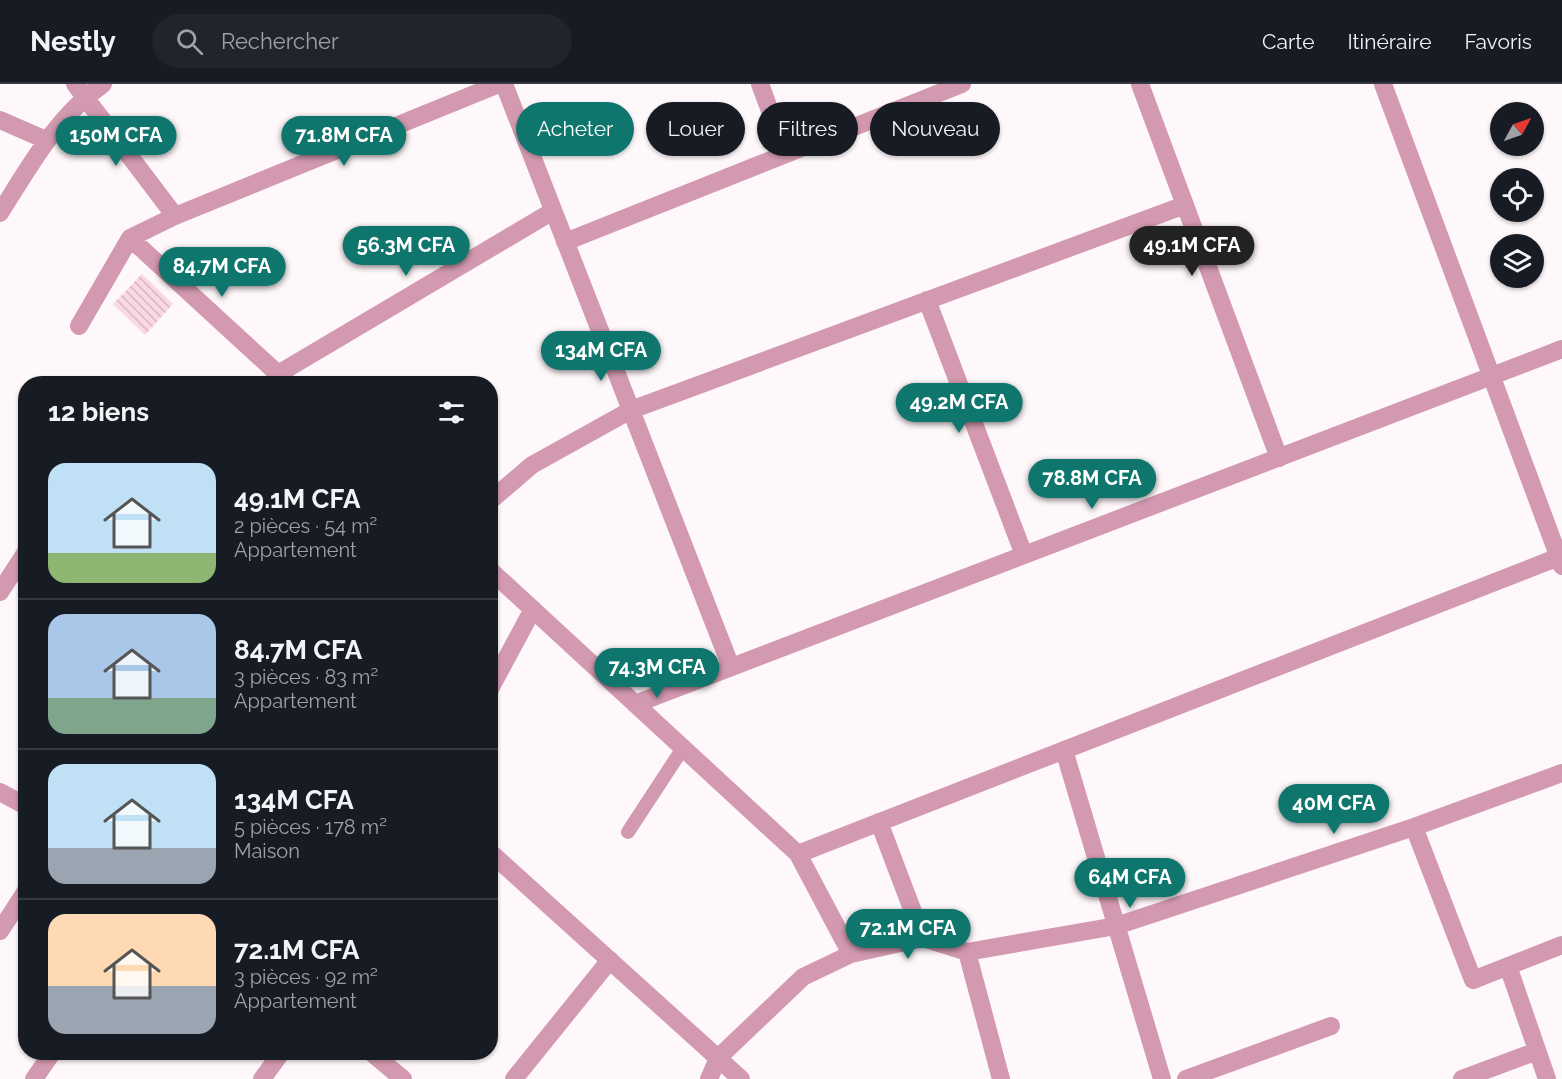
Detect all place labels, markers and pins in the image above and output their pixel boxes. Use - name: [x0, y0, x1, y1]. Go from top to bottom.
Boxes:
- pin: 150M CFA: [54, 116, 178, 167]
- pin: 71.8M CFA: [275, 116, 413, 167]
- pin: 56.3M CFA: [337, 226, 475, 277]
- pin: 49.1M CFA: [1123, 226, 1261, 277]
- pin: 84.7M CFA: [153, 247, 291, 298]
- pin: 134M CFA: [539, 331, 663, 382]
- pin: 49.2M CFA: [890, 383, 1028, 434]
- pin: 78.8M CFA: [1023, 459, 1161, 510]
- pin: 74.3M CFA: [588, 648, 726, 699]
- pin: 40M CFA: [1279, 784, 1389, 835]
- pin: 64M CFA: [1075, 858, 1185, 909]
- pin: 72.1M CFA: [839, 909, 977, 960]

